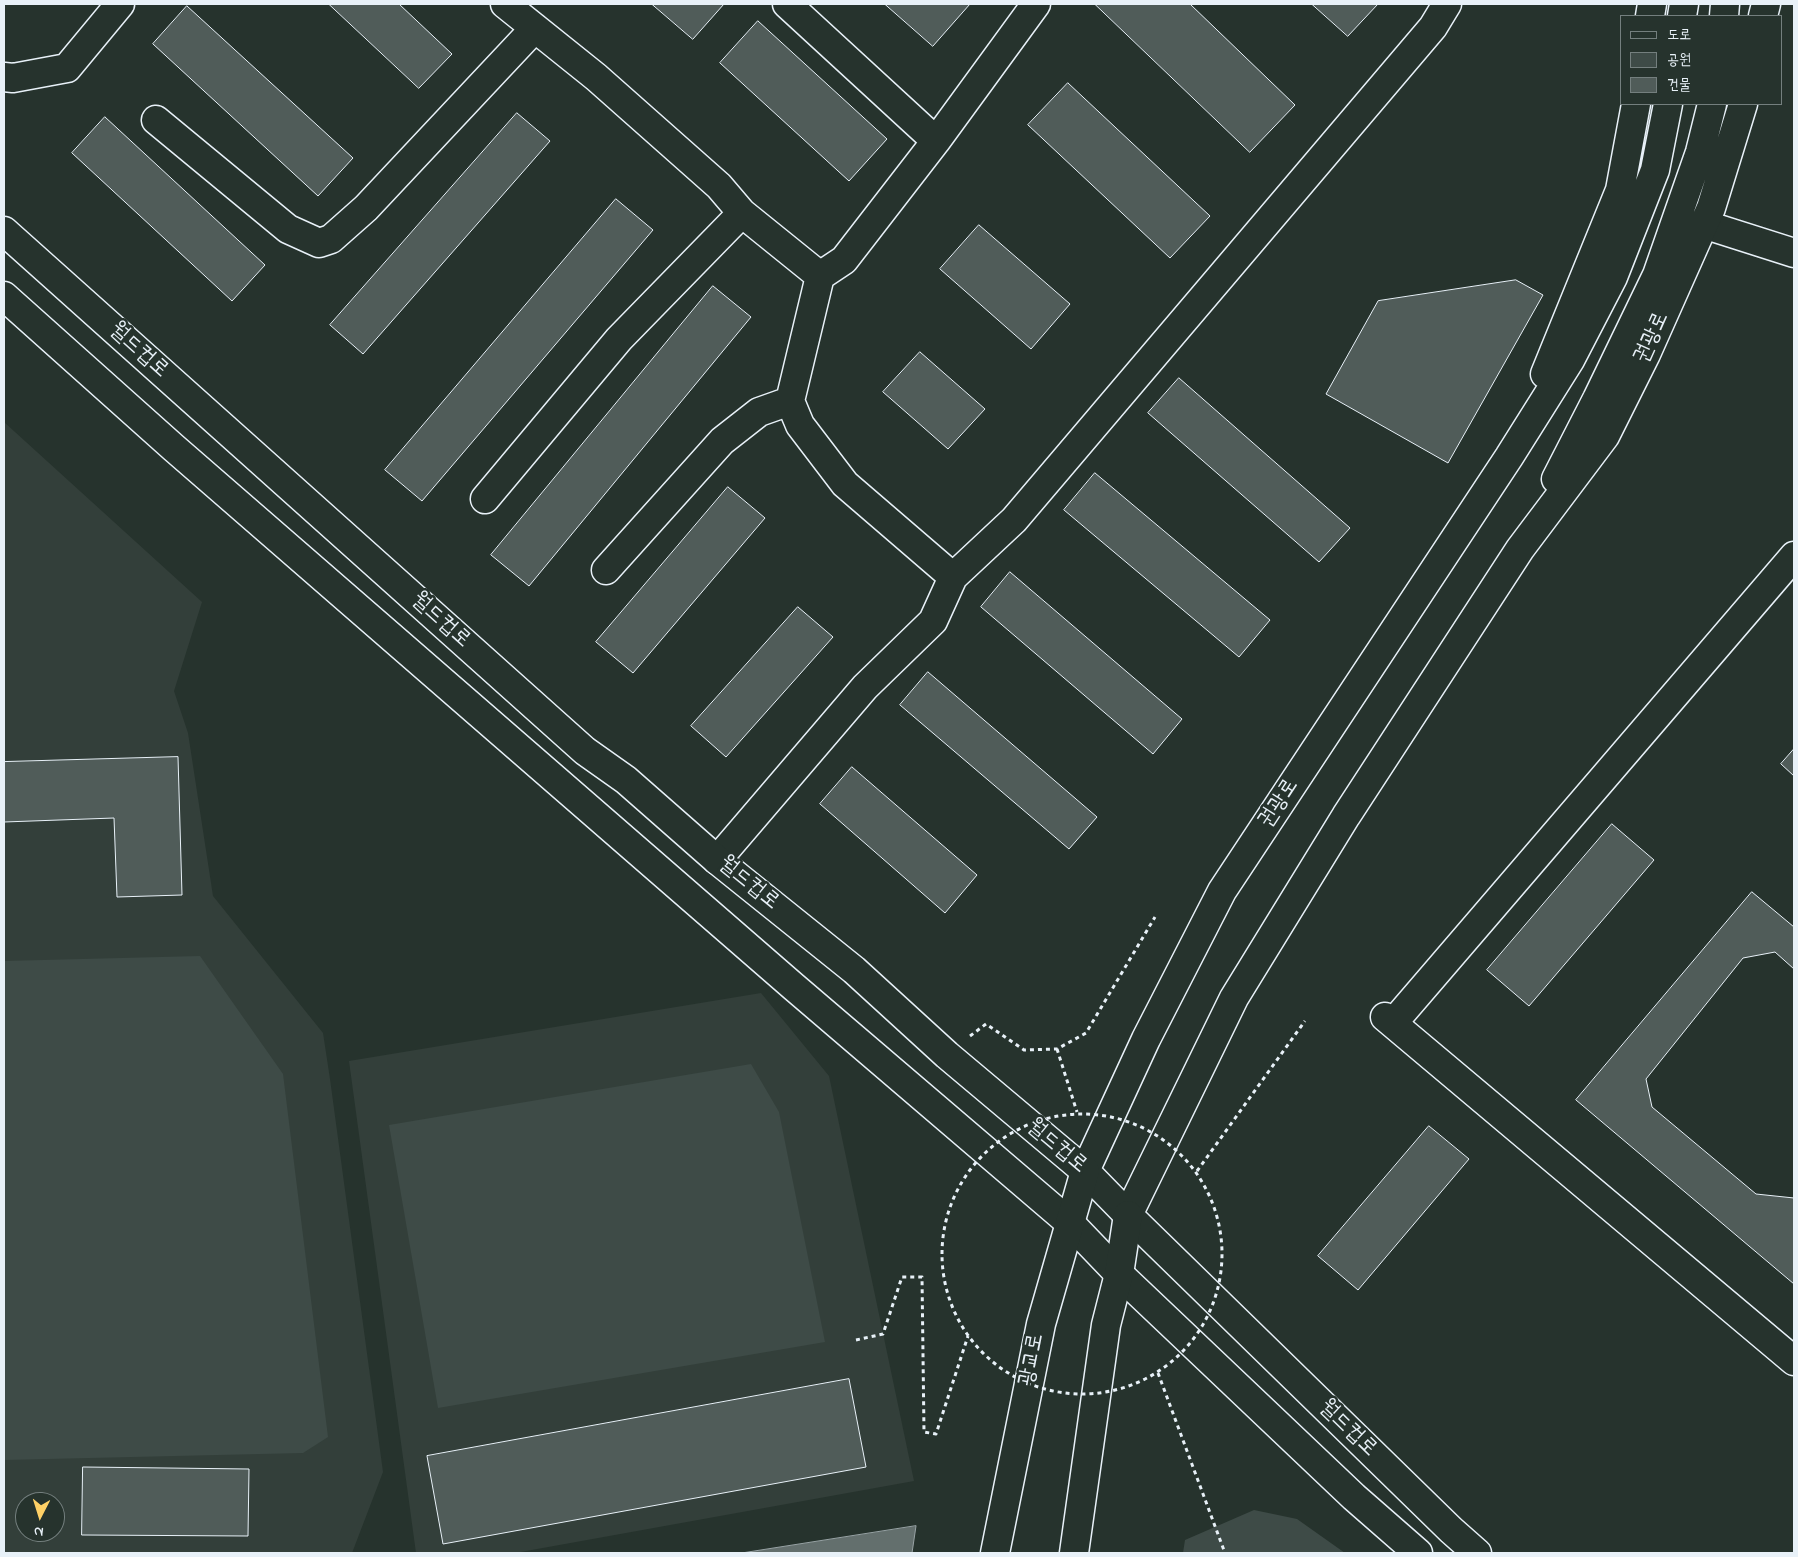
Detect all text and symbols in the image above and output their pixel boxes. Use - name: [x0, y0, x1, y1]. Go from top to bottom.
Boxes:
- legend: [1620, 15, 1783, 105]
- text: 도로: [1667, 24, 1691, 46]
- text: 공원: [1667, 49, 1691, 71]
- text: 건물: [1667, 74, 1691, 96]
- street label: 권광로: [1630, 308, 1676, 368]
- street label: 월드컵로: [103, 317, 173, 385]
- street label: 월드컵로: [405, 587, 475, 655]
- street label: 권광로: [1254, 775, 1306, 833]
- street label: 월드컵로: [712, 851, 784, 917]
- street label: 월드컵로: [1020, 1114, 1092, 1180]
- street label: 광교로: [1015, 1331, 1051, 1389]
- street label: 월드컵로: [1312, 1395, 1382, 1463]
- north arrow: [15, 1492, 65, 1542]
- text: N: [33, 1521, 44, 1542]

